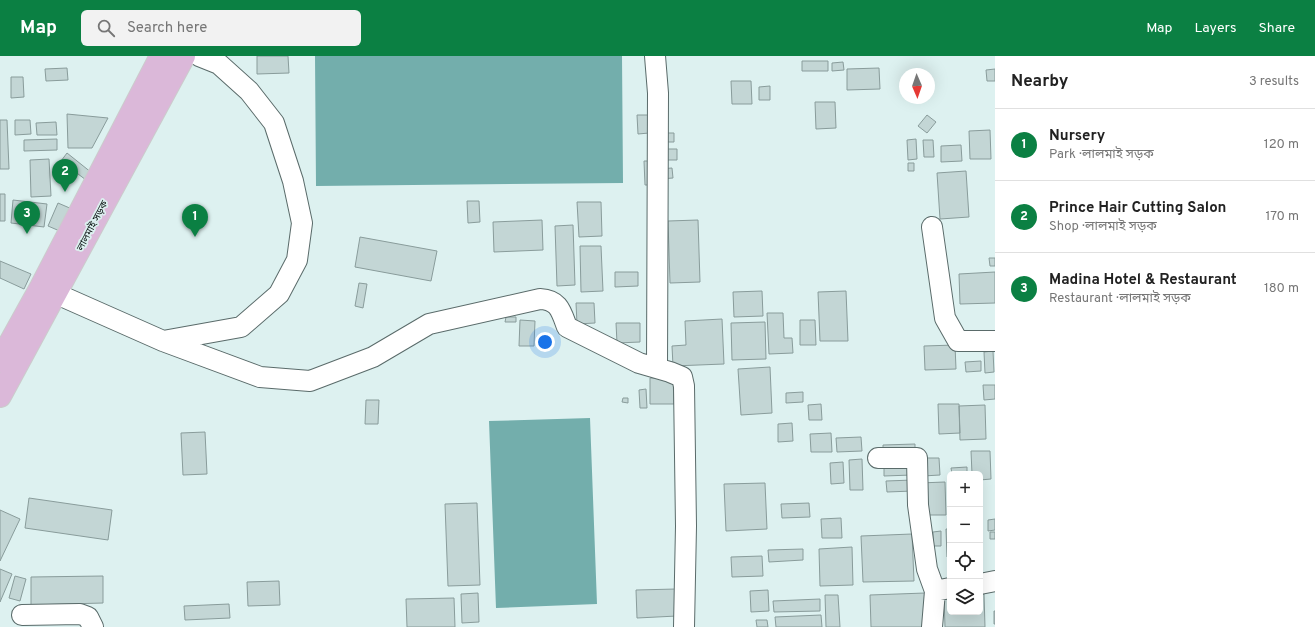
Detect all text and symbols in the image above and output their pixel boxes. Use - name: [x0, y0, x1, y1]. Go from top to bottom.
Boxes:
- search box: [81, 10, 361, 46]
- text: Map: [20, 16, 57, 40]
- icon: search: [95, 17, 117, 39]
- text: Search here: [127, 19, 207, 38]
- text: Map: [1146, 20, 1172, 37]
- text: Layers: [1194, 20, 1236, 37]
- text: Share: [1258, 20, 1295, 37]
- north arrow: [899, 68, 935, 104]
- text: Nearby: [1011, 71, 1068, 93]
- text: 3 results: [1249, 74, 1299, 90]
- text: Nursery: [1049, 127, 1105, 146]
- text: 1: [1021, 137, 1027, 153]
- text: 120 m: [1264, 137, 1299, 153]
- text: Park · লালমাই সড়ক: [1049, 147, 1154, 163]
- pin: 2: [52, 159, 78, 192]
- street label: লালমাই সড়ক: [74, 198, 112, 254]
- text: Prince Hair Cutting Salon: [1049, 199, 1226, 218]
- pin: 3: [14, 201, 40, 234]
- pin: 1: [182, 204, 208, 237]
- text: 2: [1020, 209, 1028, 225]
- text: 170 m: [1265, 209, 1299, 225]
- text: Shop · লালমাই সড়ক: [1049, 219, 1157, 235]
- text: Madina Hotel & Restaurant: [1049, 271, 1237, 290]
- text: 3: [1020, 281, 1028, 297]
- text: 180 m: [1264, 281, 1299, 297]
- text: Restaurant · লালমাই সড়ক: [1049, 291, 1191, 307]
- your location: [535, 332, 555, 352]
- map controls: [947, 471, 983, 615]
- button: +: [947, 471, 983, 507]
- button: −: [947, 507, 983, 543]
- button: locate: [947, 543, 983, 579]
- button: layers: [947, 579, 983, 615]

